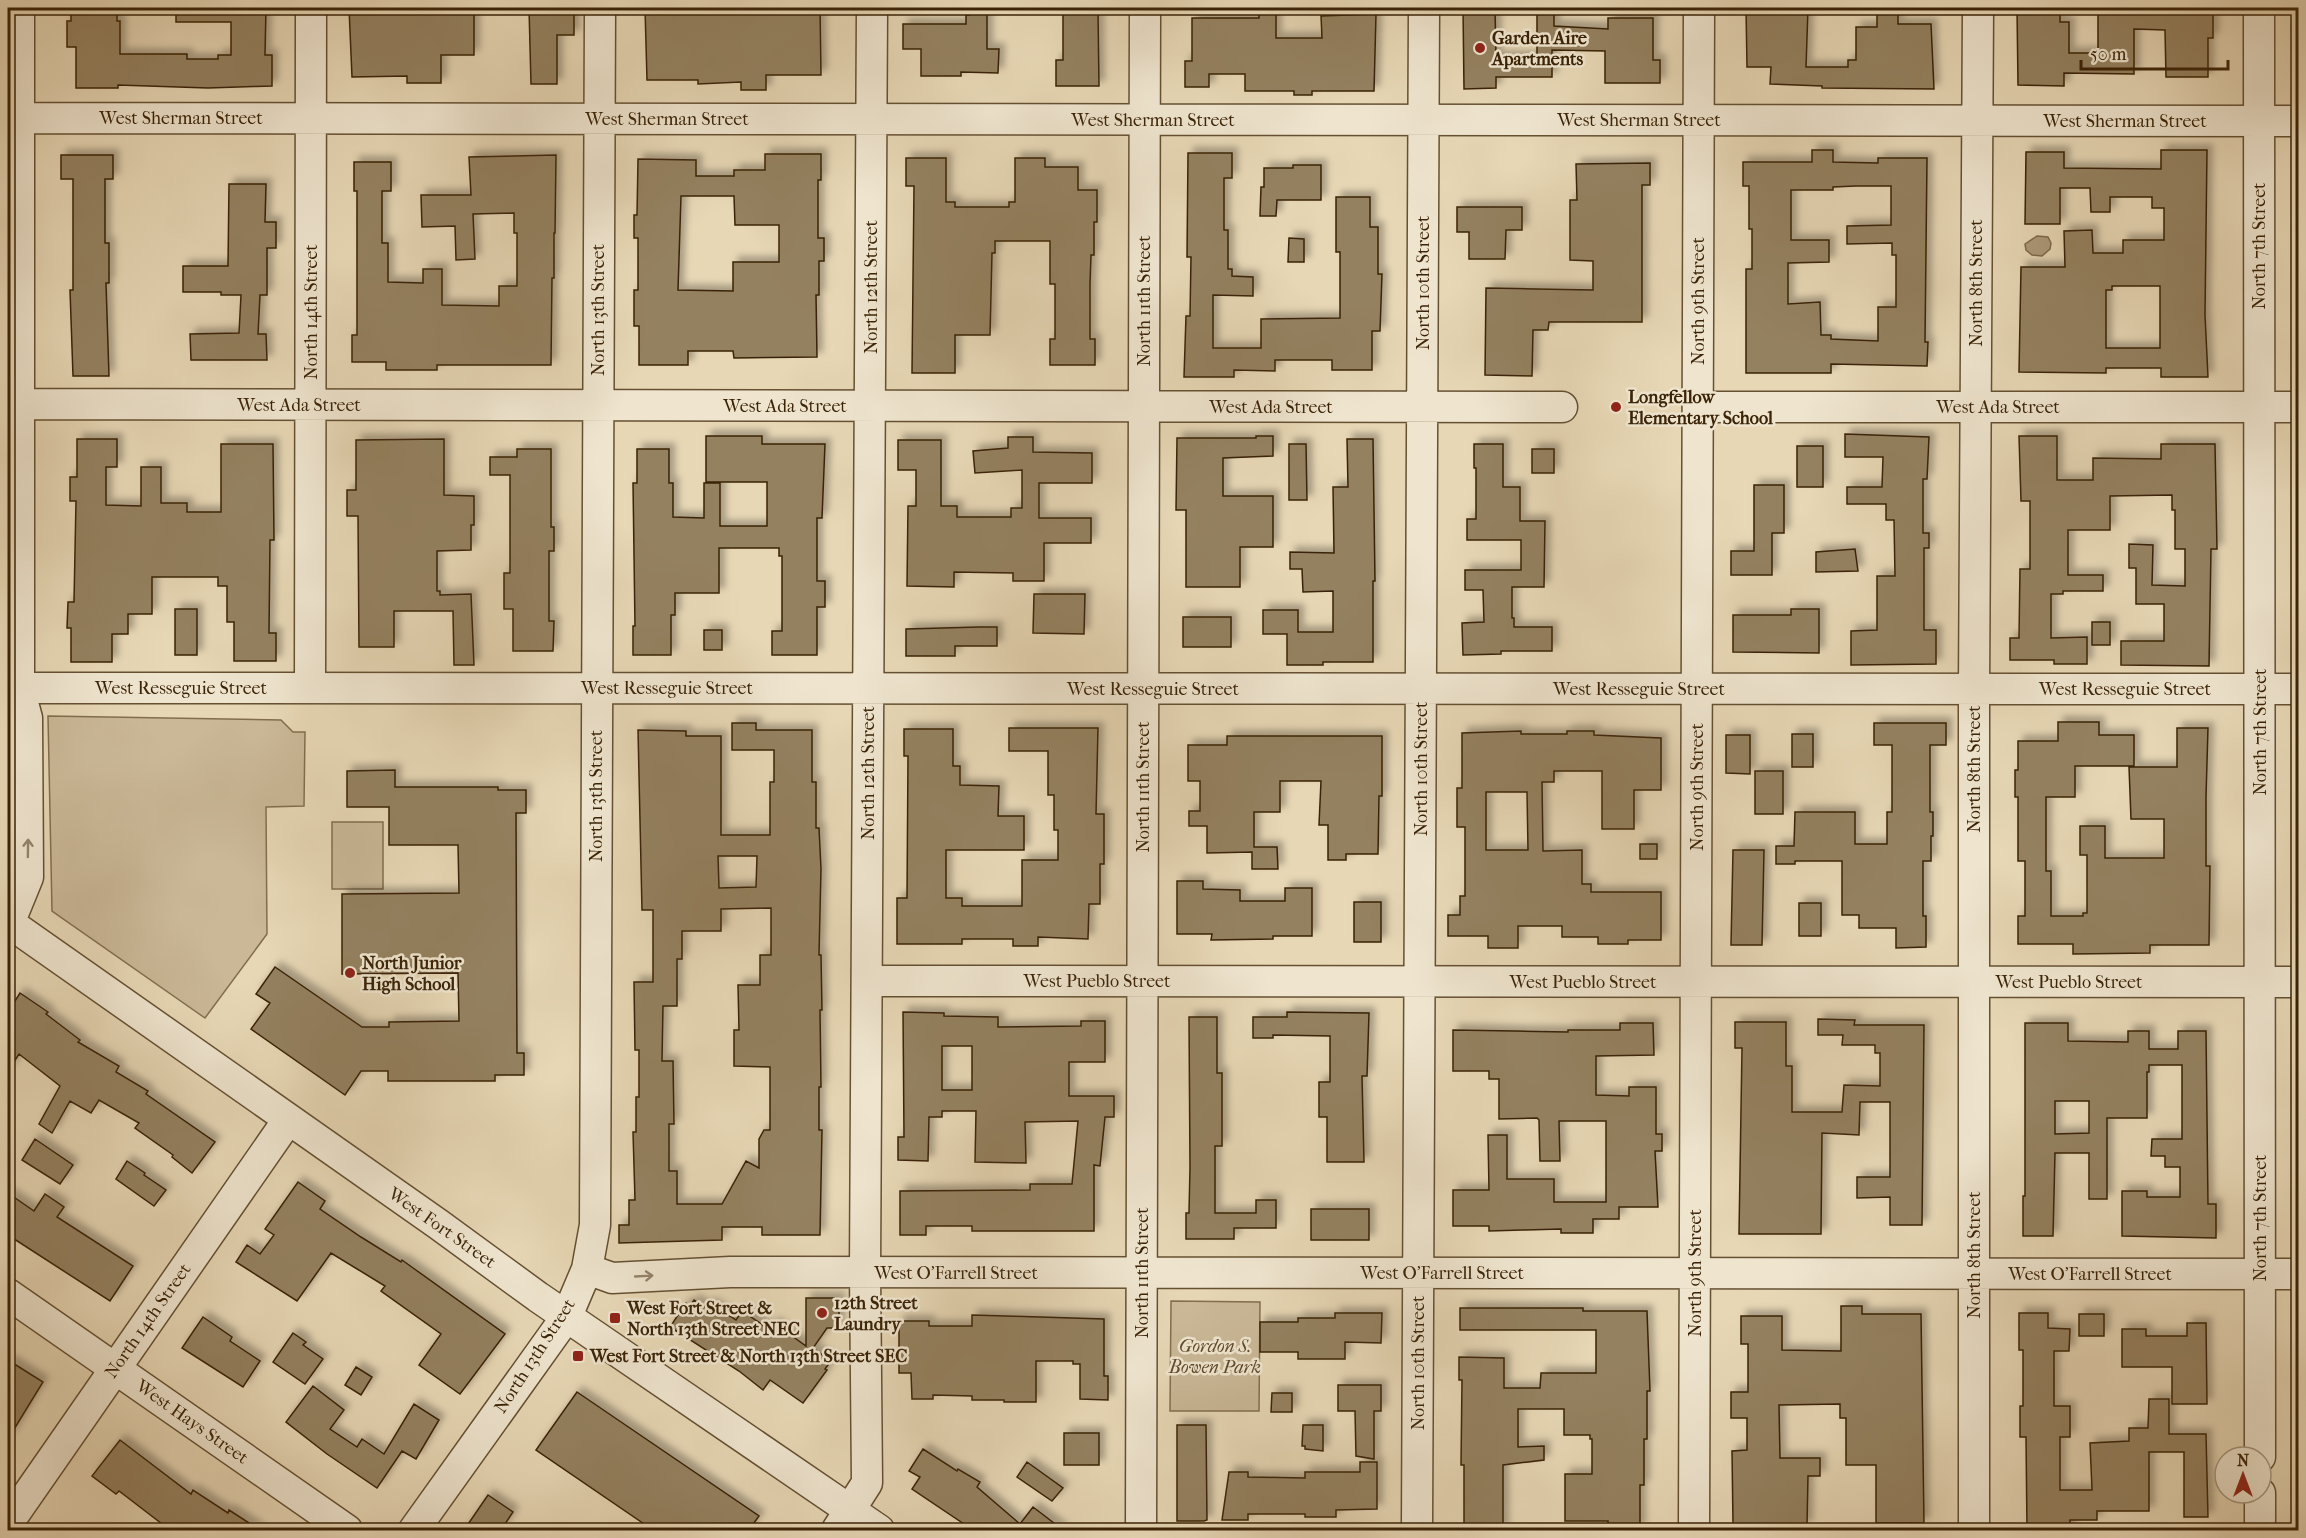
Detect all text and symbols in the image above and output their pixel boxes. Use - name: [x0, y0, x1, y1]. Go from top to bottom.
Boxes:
- place label: Garden Aire Apartments: [1491, 28, 1587, 70]
- scale bar: [2081, 33, 2228, 71]
- marker: Garden Aire Apartments: [1473, 41, 1487, 55]
- text: 50 m: [2090, 44, 2127, 65]
- street label: West Sherman Street: [98, 108, 263, 129]
- street label: West Sherman Street: [584, 109, 749, 130]
- street label: West Sherman Street: [1070, 110, 1235, 131]
- street label: West Sherman Street: [1556, 110, 1721, 131]
- street label: West Sherman Street: [2042, 111, 2207, 132]
- street label: North 7th Street: [2249, 182, 2270, 310]
- street label: North 10th Street: [1413, 215, 1434, 350]
- street label: North 12th Street: [861, 219, 882, 354]
- street label: North 8th Street: [1966, 219, 1987, 347]
- street label: North 11th Street: [1134, 235, 1155, 367]
- street label: North 9th Street: [1688, 237, 1709, 365]
- street label: North 13th Street: [588, 243, 609, 376]
- street label: North 14th Street: [301, 244, 322, 380]
- place label: Longfellow Elementary School: [1628, 387, 1774, 429]
- street label: West Ada Street: [236, 395, 361, 416]
- street label: West Ada Street: [722, 396, 847, 417]
- street label: West Ada Street: [1208, 397, 1333, 418]
- street label: West Ada Street: [1935, 397, 2060, 418]
- marker: Longfellow Elementary School: [1609, 400, 1623, 414]
- street label: North 7th Street: [2250, 668, 2271, 796]
- street label: West Resseguie Street: [94, 678, 267, 699]
- street label: West Resseguie Street: [580, 678, 753, 699]
- street label: West Resseguie Street: [1066, 679, 1239, 700]
- street label: West Resseguie Street: [1552, 679, 1725, 700]
- street label: West Resseguie Street: [2038, 679, 2211, 700]
- street label: North 10th Street: [1411, 701, 1432, 836]
- street label: North 12th Street: [858, 705, 879, 840]
- street label: North 8th Street: [1964, 705, 1985, 833]
- street label: North 11th Street: [1133, 721, 1154, 853]
- street label: North 9th Street: [1687, 723, 1708, 851]
- street label: North 13th Street: [586, 729, 607, 862]
- one-way arrow: [22, 838, 34, 858]
- place label: North Junior High School: [362, 953, 462, 995]
- marker: North Junior High School: [343, 966, 357, 980]
- street label: West Pueblo Street: [1023, 971, 1171, 992]
- street label: West Pueblo Street: [1509, 972, 1657, 993]
- street label: West Pueblo Street: [1995, 972, 2143, 993]
- street label: North 7th Street: [2250, 1154, 2271, 1282]
- street label: West Fort Street: [383, 1183, 500, 1273]
- street label: North 8th Street: [1964, 1191, 1985, 1319]
- street label: North 11th Street: [1132, 1207, 1153, 1339]
- street label: North 9th Street: [1685, 1209, 1706, 1337]
- street label: North 14th Street: [101, 1259, 196, 1382]
- street label: West O'Farrell Street: [873, 1263, 1038, 1284]
- street label: West O'Farrell Street: [1359, 1263, 1524, 1284]
- street label: West O'Farrell Street: [2007, 1264, 2172, 1285]
- one-way arrow: [634, 1271, 654, 1282]
- place label: 12th Street Laundry: [834, 1293, 918, 1335]
- street label: North 13th Street: [490, 1294, 580, 1417]
- street label: North 10th Street: [1408, 1295, 1429, 1430]
- place label: West Fort Street & North 13th Street NEC: [626, 1298, 800, 1340]
- marker: 12th Street Laundry: [815, 1306, 829, 1320]
- marker: West Fort Street & North 13th Street NEC: [608, 1311, 622, 1325]
- park label: Gordon S. Bowen Park: [1168, 1336, 1261, 1378]
- place label: West Fort Street & North 13th Street SEC: [589, 1346, 907, 1367]
- marker: West Fort Street & North 13th Street SEC: [571, 1349, 585, 1363]
- street label: West Hays Street: [131, 1375, 253, 1469]
- north arrow: [2213, 1445, 2273, 1505]
- text: N: [2237, 1451, 2250, 1470]

